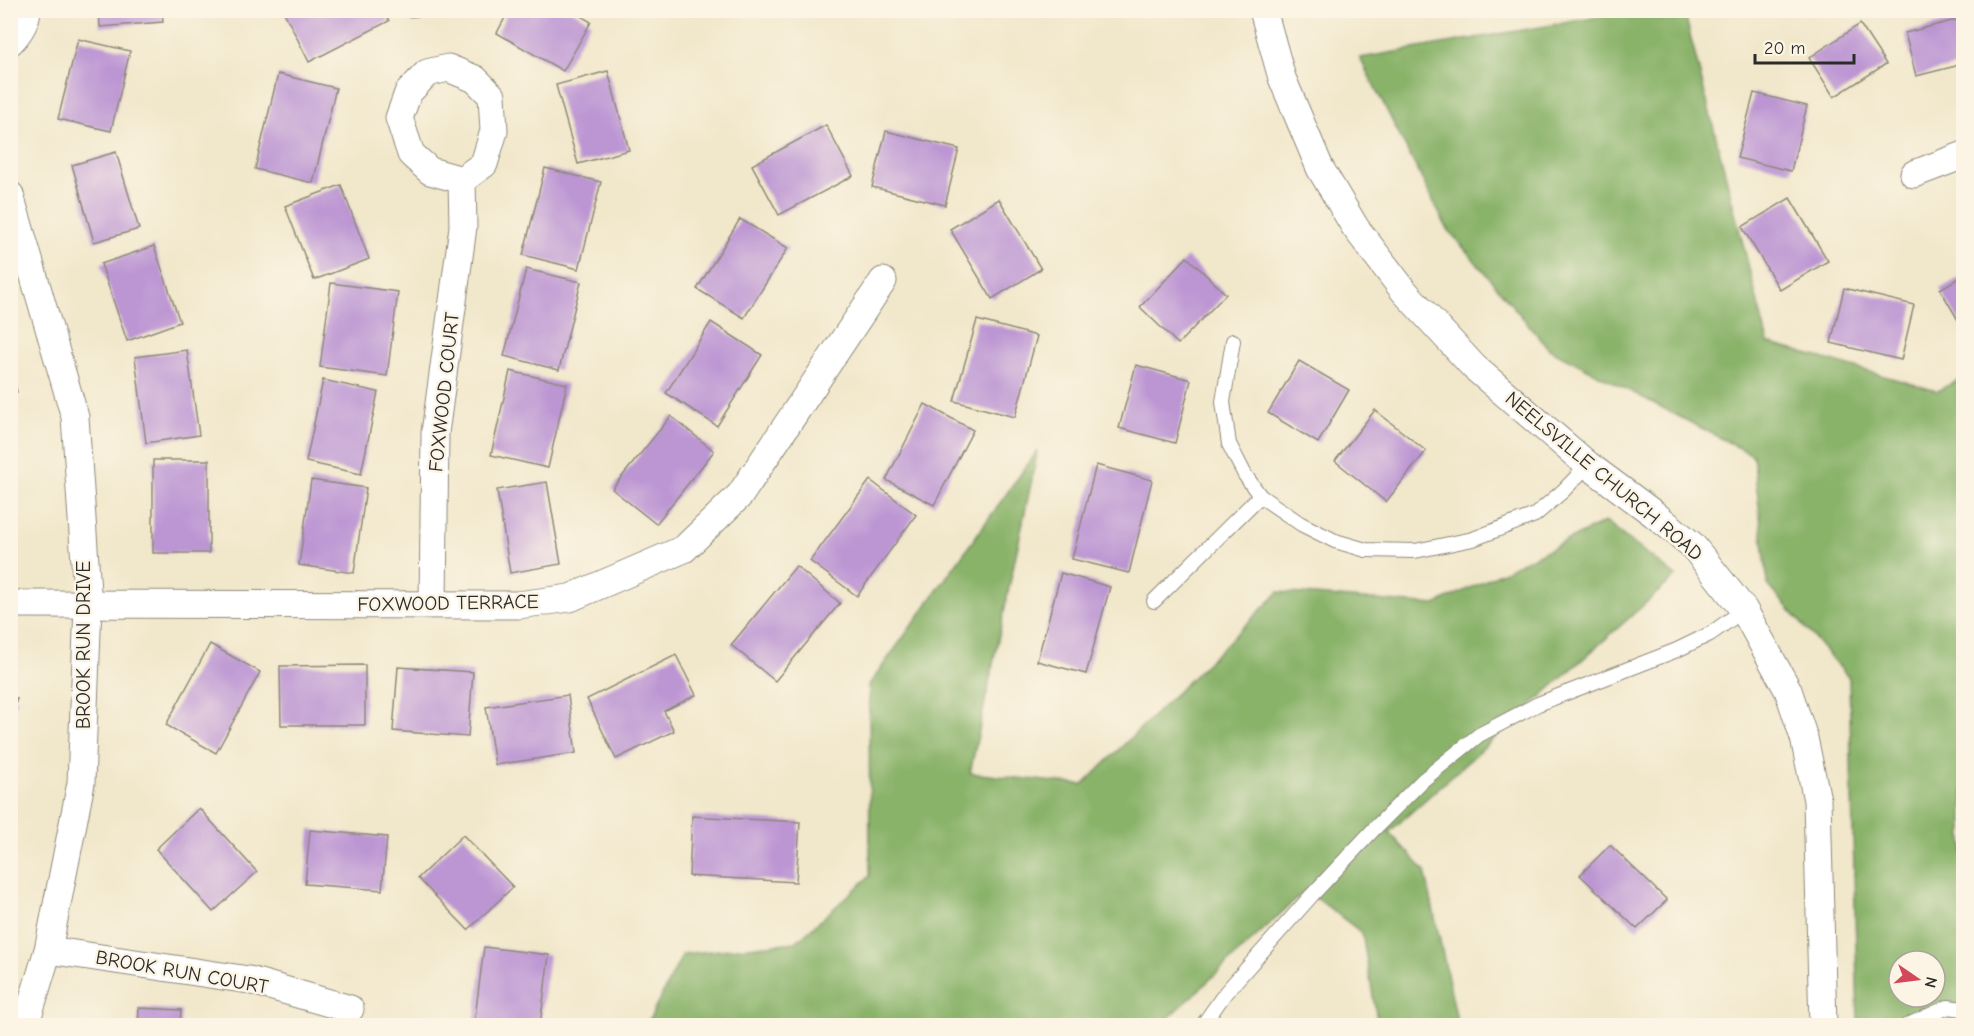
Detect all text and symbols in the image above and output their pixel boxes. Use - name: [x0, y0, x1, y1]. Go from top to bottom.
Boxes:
- scale bar: [1755, 27, 1854, 65]
- text: 20 m: [1764, 38, 1805, 59]
- street label: FOXWOOD COURT: [424, 310, 464, 473]
- street label: NEELSVILLE CHURCH ROAD: [1501, 387, 1707, 565]
- street label: BROOK RUN DRIVE: [72, 561, 95, 729]
- street label: FOXWOOD TERRACE: [357, 590, 539, 616]
- street label: BROOK RUN COURT: [94, 945, 271, 999]
- north arrow: [1887, 949, 1947, 1009]
- text: N: [1921, 975, 1941, 990]

